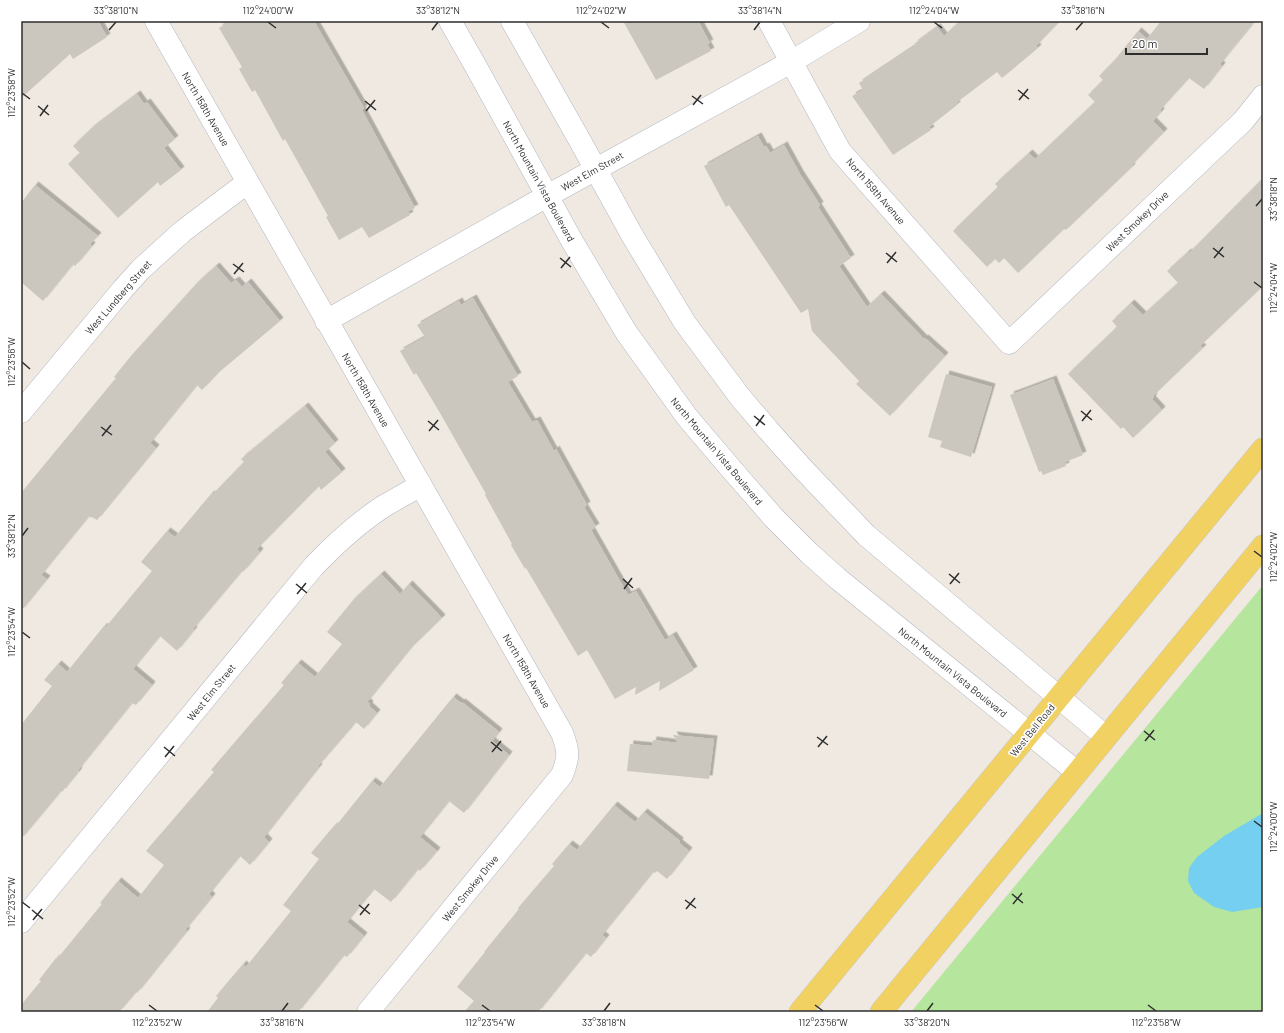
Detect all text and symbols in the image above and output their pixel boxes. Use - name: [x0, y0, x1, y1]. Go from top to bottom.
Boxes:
- text: 33°38'10"N: [94, 4, 138, 16]
- text: 112°24'00"W: [243, 4, 294, 16]
- text: 33°38'12"N: [416, 4, 460, 16]
- text: 112°24'02"W: [576, 4, 627, 16]
- text: 33°38'14"N: [738, 4, 782, 16]
- text: 112°24'04"W: [909, 4, 960, 16]
- text: 33°38'16"N: [1061, 4, 1105, 16]
- scale bar: [1126, 30, 1207, 56]
- text: 20 m: [1132, 36, 1158, 50]
- text: 112°23'58"W: [5, 68, 17, 118]
- street label: North 158th Avenue: [180, 70, 232, 148]
- street label: North Mountain Vista Boulevard: [501, 118, 577, 244]
- street label: West Elm Street: [559, 149, 626, 193]
- street label: North 159th Avenue: [844, 155, 908, 227]
- text: 33°38'18"N: [1267, 177, 1279, 221]
- street label: West Smokey Drive: [1103, 188, 1171, 254]
- street label: West Lundberg Street: [82, 257, 154, 337]
- text: 112°24'04"W: [1267, 262, 1279, 313]
- text: 112°23'56"W: [5, 337, 17, 387]
- street label: North 158th Avenue: [340, 351, 392, 429]
- street label: North Mountain Vista Boulevard: [669, 395, 765, 507]
- text: 33°38'12"N: [5, 514, 17, 558]
- text: 112°24'02"W: [1267, 531, 1279, 582]
- text: 112°23'54"W: [5, 607, 17, 657]
- street label: North Mountain Vista Boulevard: [896, 624, 1010, 720]
- street label: North 158th Avenue: [501, 632, 553, 710]
- street label: West Elm Street: [184, 661, 238, 723]
- street label: West Bell Road: [1007, 701, 1057, 759]
- text: 112°24'00"W: [1267, 801, 1279, 852]
- street label: West Smokey Drive: [439, 852, 501, 924]
- text: 112°23'52"W: [5, 877, 17, 927]
- text: 112°23'52"W: [132, 1016, 182, 1028]
- text: 33°38'16"N: [260, 1016, 304, 1028]
- text: 112°23'54"W: [465, 1016, 515, 1028]
- text: 33°38'18"N: [582, 1016, 626, 1028]
- text: 112°23'56"W: [798, 1016, 848, 1028]
- text: 33°38'20"N: [904, 1016, 950, 1028]
- text: 112°23'58"W: [1131, 1016, 1181, 1028]

